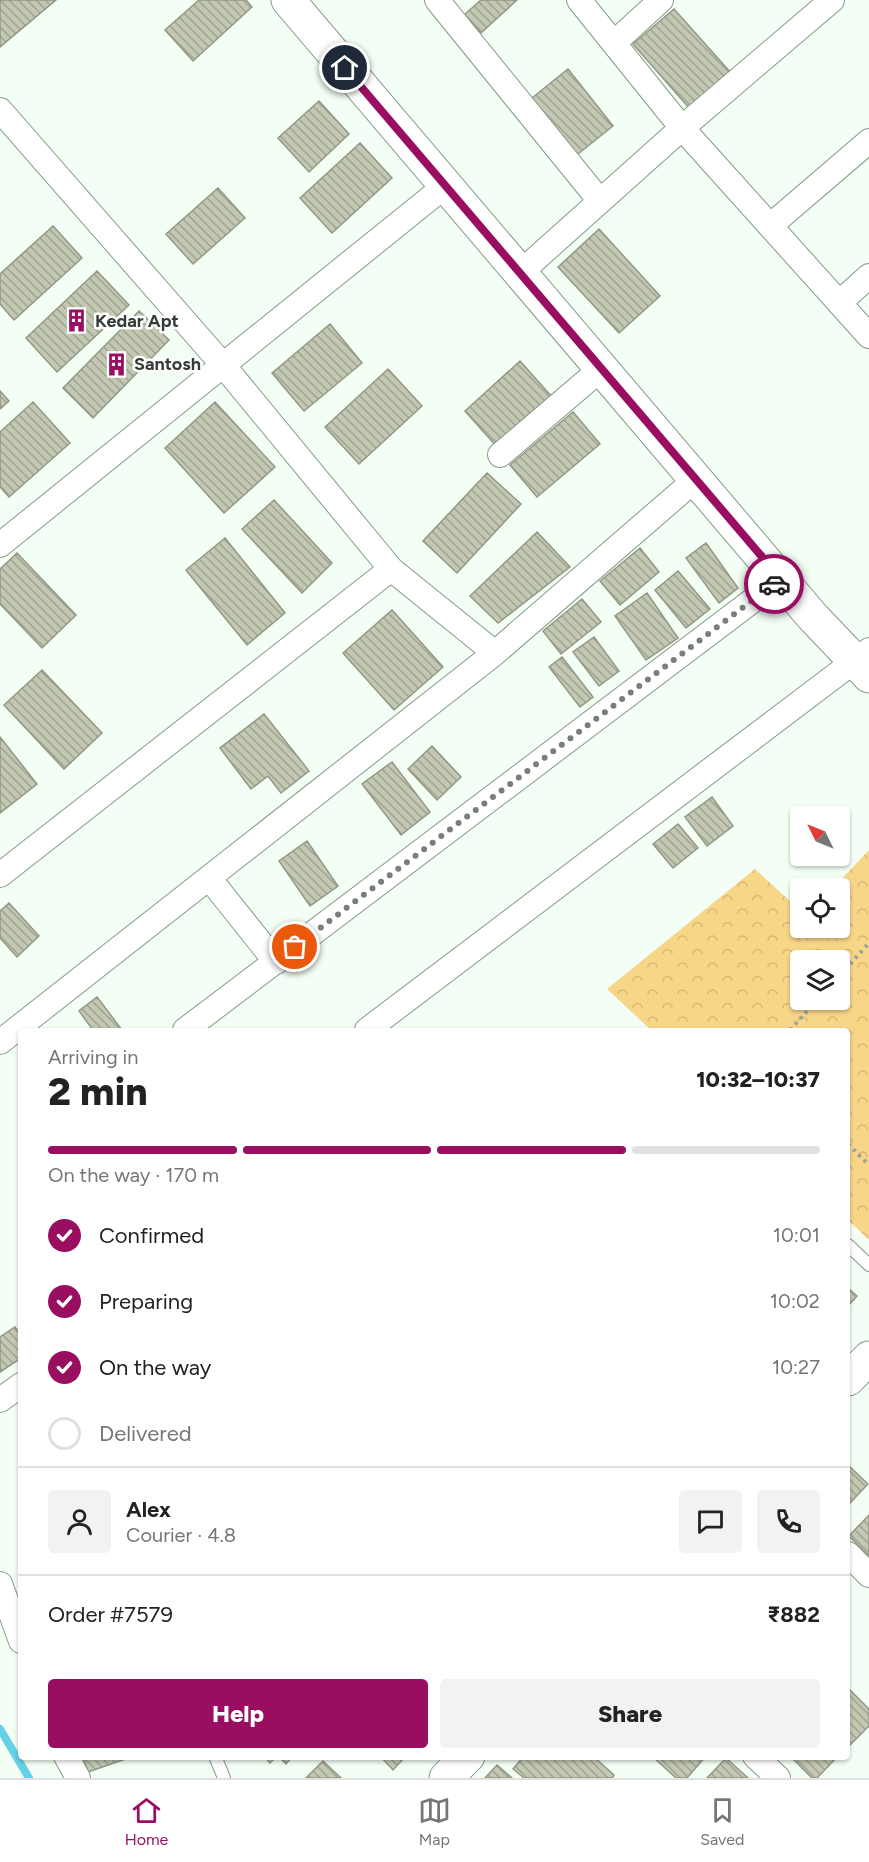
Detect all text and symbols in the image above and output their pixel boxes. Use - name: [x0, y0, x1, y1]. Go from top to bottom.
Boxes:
- pin: [319, 42, 370, 93]
- icon: home: [328, 51, 361, 84]
- building icon: Kedar Apt: [64, 308, 90, 334]
- place label: Kedar Apt: [95, 310, 179, 332]
- building icon: Santosh: [103, 351, 129, 377]
- place label: Santosh: [134, 353, 201, 375]
- courier: [744, 554, 804, 614]
- icon: car: [758, 568, 791, 601]
- north arrow: [790, 806, 850, 866]
- map controls: [790, 806, 850, 1010]
- button: locate: [790, 878, 850, 938]
- pin: [269, 921, 320, 972]
- icon: bag: [278, 930, 311, 963]
- button: layers: [790, 950, 850, 1010]
- text: Arriving in: [48, 1045, 138, 1069]
- text: 10:32–10:37: [696, 1066, 820, 1093]
- text: 2 min: [48, 1068, 148, 1115]
- text: On the way · 170 m: [48, 1163, 219, 1187]
- icon: check: [48, 1219, 81, 1252]
- text: Confirmed: [99, 1222, 204, 1249]
- text: 10:01: [773, 1223, 820, 1247]
- icon: check: [48, 1285, 81, 1318]
- text: Preparing: [99, 1288, 193, 1315]
- text: 10:02: [770, 1289, 820, 1313]
- icon: check: [48, 1351, 81, 1384]
- text: On the way: [99, 1354, 211, 1381]
- text: 10:27: [772, 1355, 820, 1379]
- text: Delivered: [99, 1420, 192, 1447]
- button: person: [48, 1490, 111, 1553]
- button: chat: [679, 1490, 742, 1553]
- button: phone: [757, 1490, 820, 1553]
- text: Alex: [126, 1496, 171, 1523]
- text: Courier · 4.8: [126, 1523, 236, 1547]
- text: Order #7579: [48, 1601, 173, 1628]
- text: ₹882: [767, 1601, 820, 1628]
- button: Help: [48, 1679, 428, 1748]
- button: Share: [440, 1679, 820, 1748]
- tab: Home: [125, 1794, 168, 1849]
- tab: Map: [418, 1794, 451, 1849]
- tab: Saved: [700, 1794, 744, 1849]

